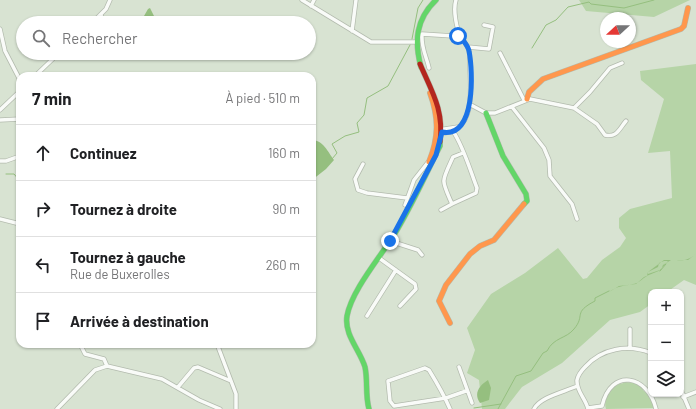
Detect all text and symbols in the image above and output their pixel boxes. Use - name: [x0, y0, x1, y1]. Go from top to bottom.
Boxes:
- north arrow: [600, 12, 636, 48]
- search box: [16, 16, 316, 60]
- icon: search: [30, 27, 52, 49]
- route start: [449, 27, 467, 45]
- text: Rechercher: [62, 29, 138, 47]
- text: 7 min: [32, 88, 72, 108]
- text: À pied · 510 m: [225, 90, 300, 106]
- icon: ahead: [32, 142, 54, 164]
- text: Continuez: [70, 144, 137, 162]
- text: 160 m: [268, 145, 300, 161]
- icon: right: [32, 198, 54, 220]
- text: Tournez à droite: [70, 200, 177, 218]
- text: 90 m: [273, 201, 300, 217]
- route end: [381, 232, 399, 250]
- text: Tournez à gauche: [70, 248, 186, 266]
- icon: left: [32, 254, 54, 276]
- text: 260 m: [266, 257, 300, 273]
- text: Rue de Buxerolles: [70, 266, 170, 282]
- map controls: [648, 289, 684, 397]
- button: +: [648, 289, 684, 325]
- icon: arrive: [32, 310, 54, 332]
- text: Arrivée à destination: [70, 312, 209, 330]
- button: −: [648, 325, 684, 361]
- button: layers: [648, 361, 684, 397]

